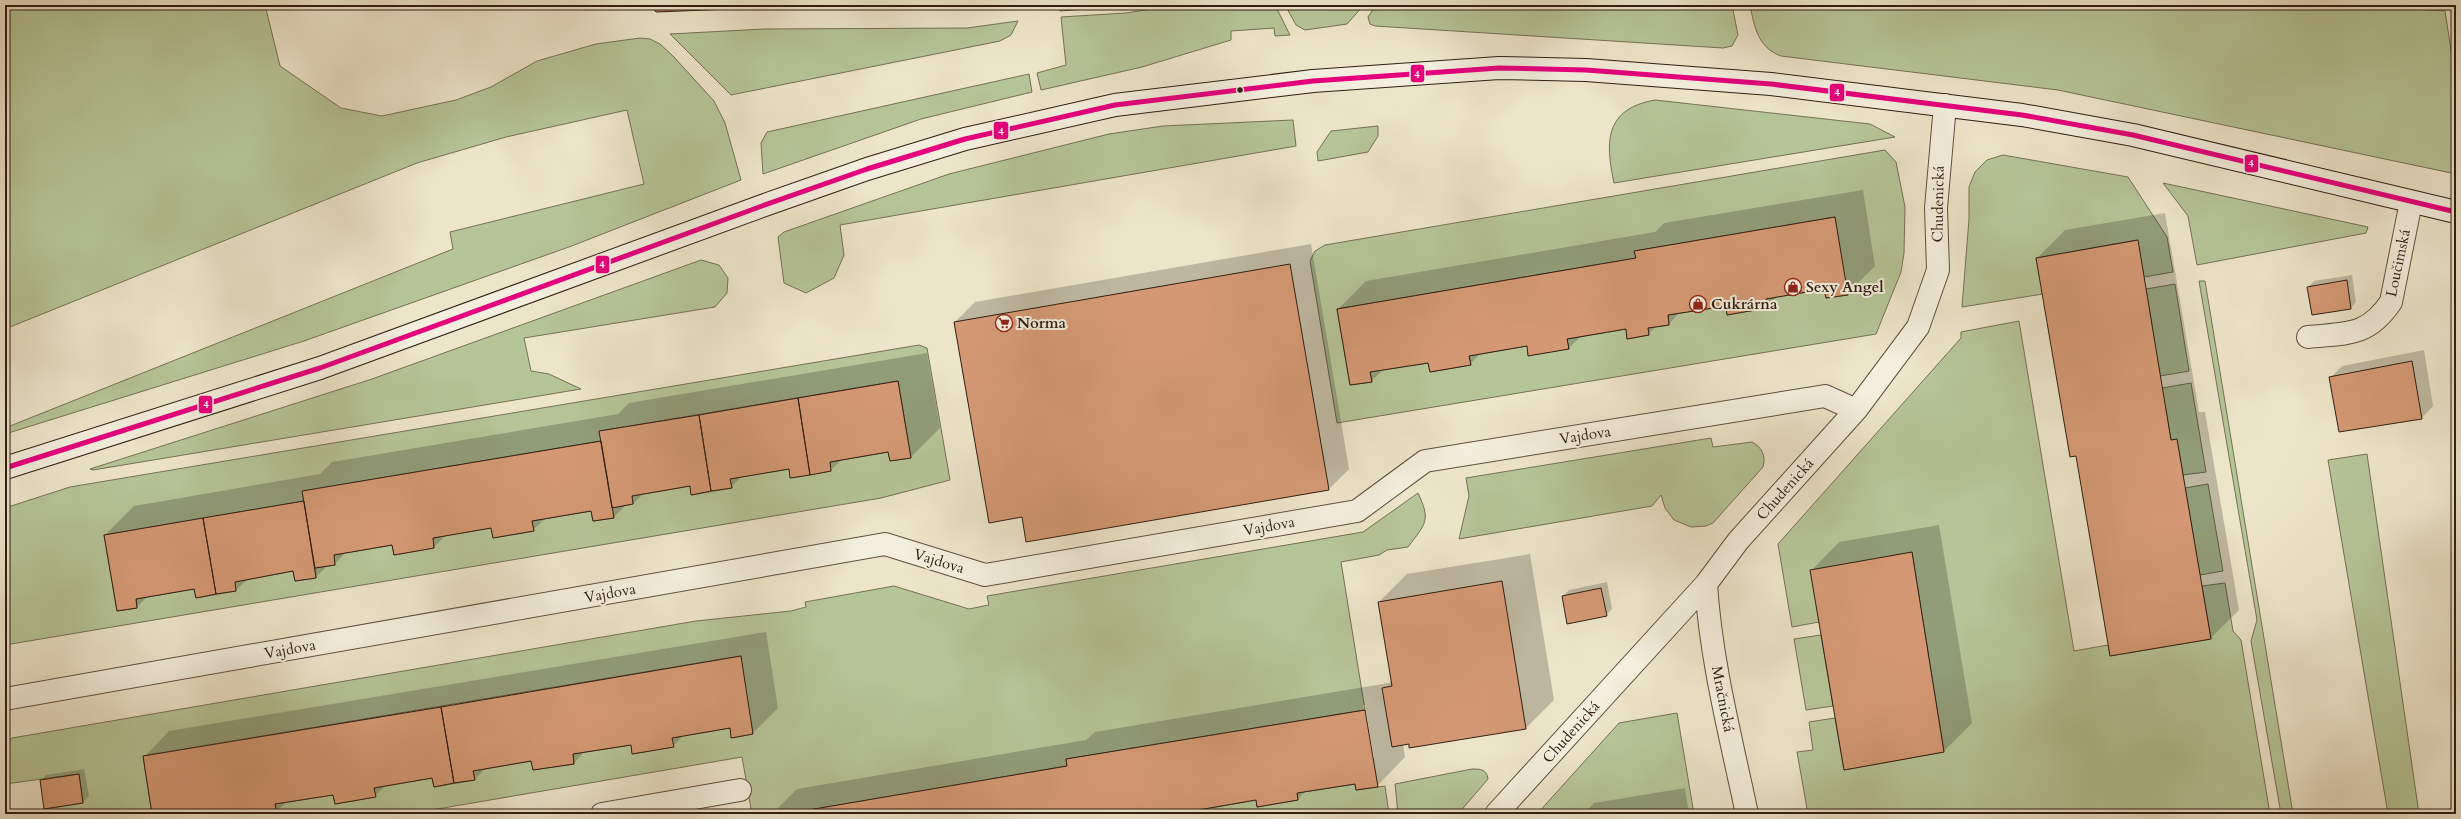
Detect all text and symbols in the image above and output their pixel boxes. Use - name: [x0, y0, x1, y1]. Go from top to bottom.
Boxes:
- line badge: 4: [1410, 64, 1425, 83]
- text: 4: [1414, 67, 1420, 82]
- line badge: 4: [1829, 83, 1845, 102]
- unlabelled marker: [1235, 85, 1245, 95]
- text: 4: [1834, 85, 1840, 100]
- line badge: 4: [993, 121, 1009, 140]
- text: 4: [998, 124, 1004, 139]
- line badge: 4: [2244, 154, 2259, 173]
- text: 4: [2248, 156, 2254, 171]
- street label: Chudenická: [1927, 165, 1949, 243]
- street label: Loučimská: [2381, 227, 2415, 299]
- line badge: 4: [595, 255, 610, 274]
- text: 4: [599, 257, 605, 272]
- shop icon: Sexy Angel: [1783, 277, 1803, 297]
- place label: Sexy Angel: [1806, 277, 1884, 297]
- shop icon: Cukrárna: [1688, 294, 1708, 314]
- place label: Cukrárna: [1711, 294, 1778, 314]
- supermarket icon: Norma: [994, 313, 1014, 333]
- place label: Norma: [1017, 313, 1066, 333]
- line badge: 4: [198, 395, 213, 414]
- text: 4: [203, 397, 209, 412]
- street label: Vajdova: [1558, 421, 1613, 449]
- street label: Chudenická: [1752, 453, 1818, 524]
- street label: Vajdova: [1242, 512, 1297, 540]
- street label: Vajdova: [911, 544, 967, 578]
- street label: Vajdova: [583, 579, 638, 607]
- street label: Vajdova: [263, 635, 318, 663]
- street label: Mračnická: [1707, 664, 1739, 734]
- street label: Chudenická: [1538, 696, 1604, 767]

